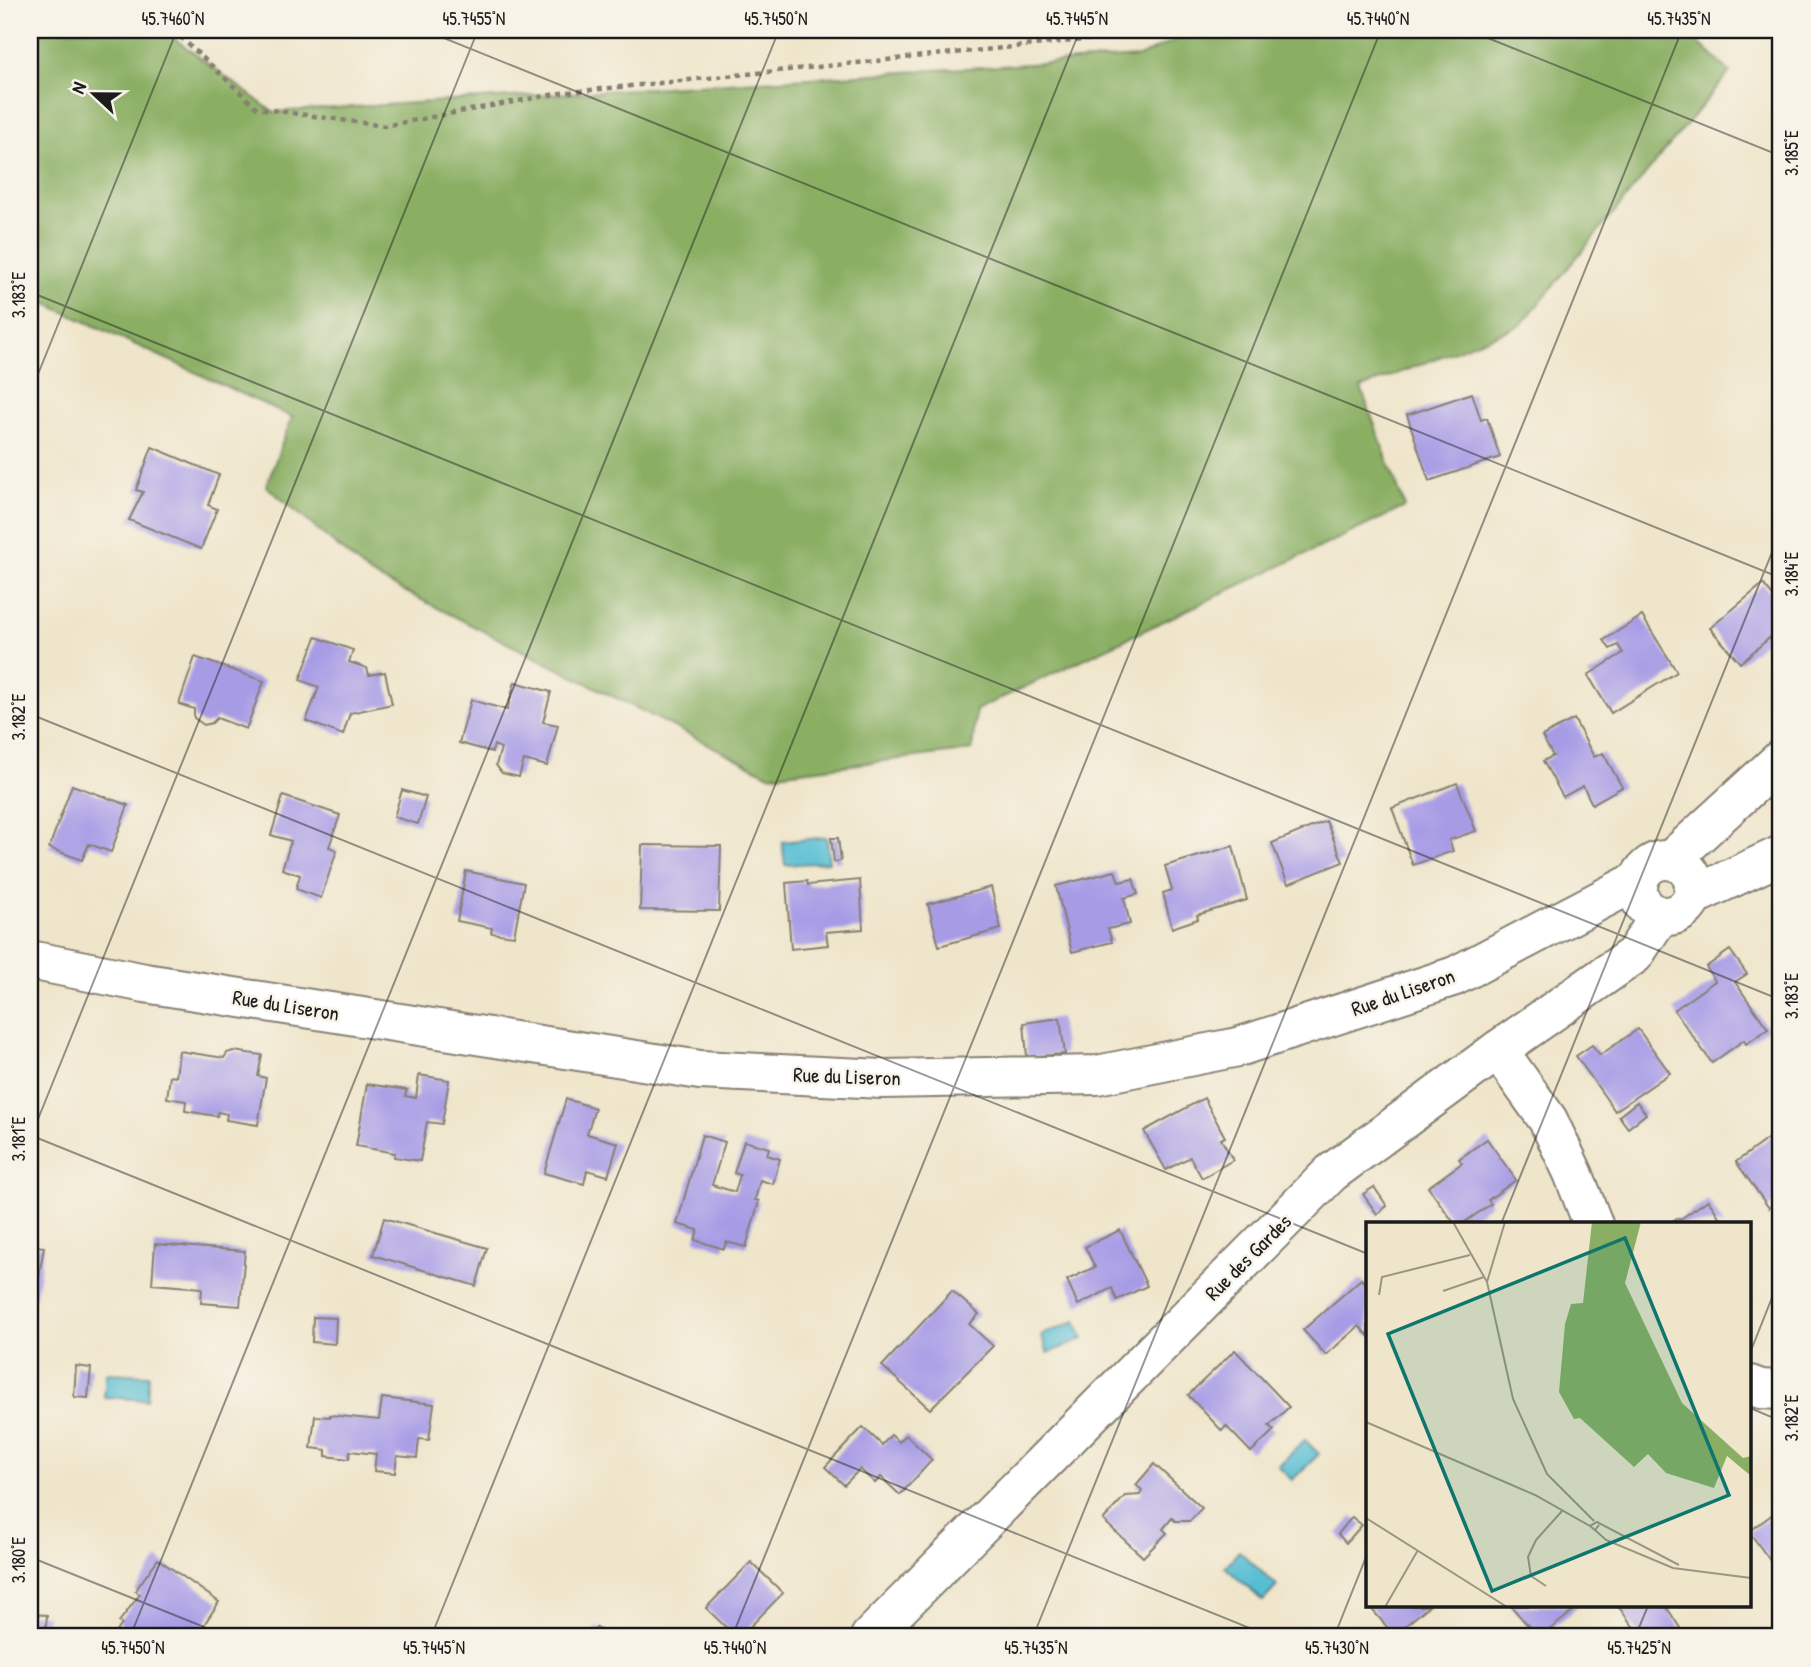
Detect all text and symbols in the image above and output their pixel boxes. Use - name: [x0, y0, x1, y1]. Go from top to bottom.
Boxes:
- text: 45.7460°N: [142, 6, 204, 31]
- text: 45.7455°N: [443, 6, 505, 31]
- text: 45.7450°N: [744, 6, 808, 31]
- text: 45.7445°N: [1046, 6, 1108, 31]
- text: 45.7440°N: [1347, 6, 1409, 31]
- text: 45.7435°N: [1647, 6, 1711, 31]
- north arrow: [60, 60, 130, 130]
- text: N: [64, 78, 92, 97]
- text: 3.185°E: [1779, 130, 1804, 176]
- text: 3.183°E: [6, 272, 31, 318]
- text: 3.184°E: [1779, 551, 1804, 597]
- text: 3.182°E: [6, 694, 31, 740]
- street label: Rue du Liseron: [1347, 961, 1459, 1023]
- text: 3.183°E: [1779, 973, 1804, 1019]
- street label: Rue du Liseron: [231, 982, 341, 1028]
- street label: Rue du Liseron: [793, 1060, 901, 1092]
- text: 3.181°E: [6, 1117, 31, 1161]
- street label: Rue des Gardes: [1198, 1207, 1298, 1307]
- inset map: [1366, 1222, 1752, 1608]
- text: 3.182°E: [1779, 1395, 1804, 1441]
- text: 3.180°E: [6, 1537, 31, 1583]
- text: 45.7450°N: [101, 1635, 165, 1660]
- text: 45.7445°N: [403, 1635, 465, 1660]
- text: 45.7440°N: [704, 1635, 766, 1660]
- text: 45.7435°N: [1004, 1635, 1068, 1660]
- text: 45.7430°N: [1305, 1635, 1369, 1660]
- text: 45.7425°N: [1607, 1635, 1671, 1660]

